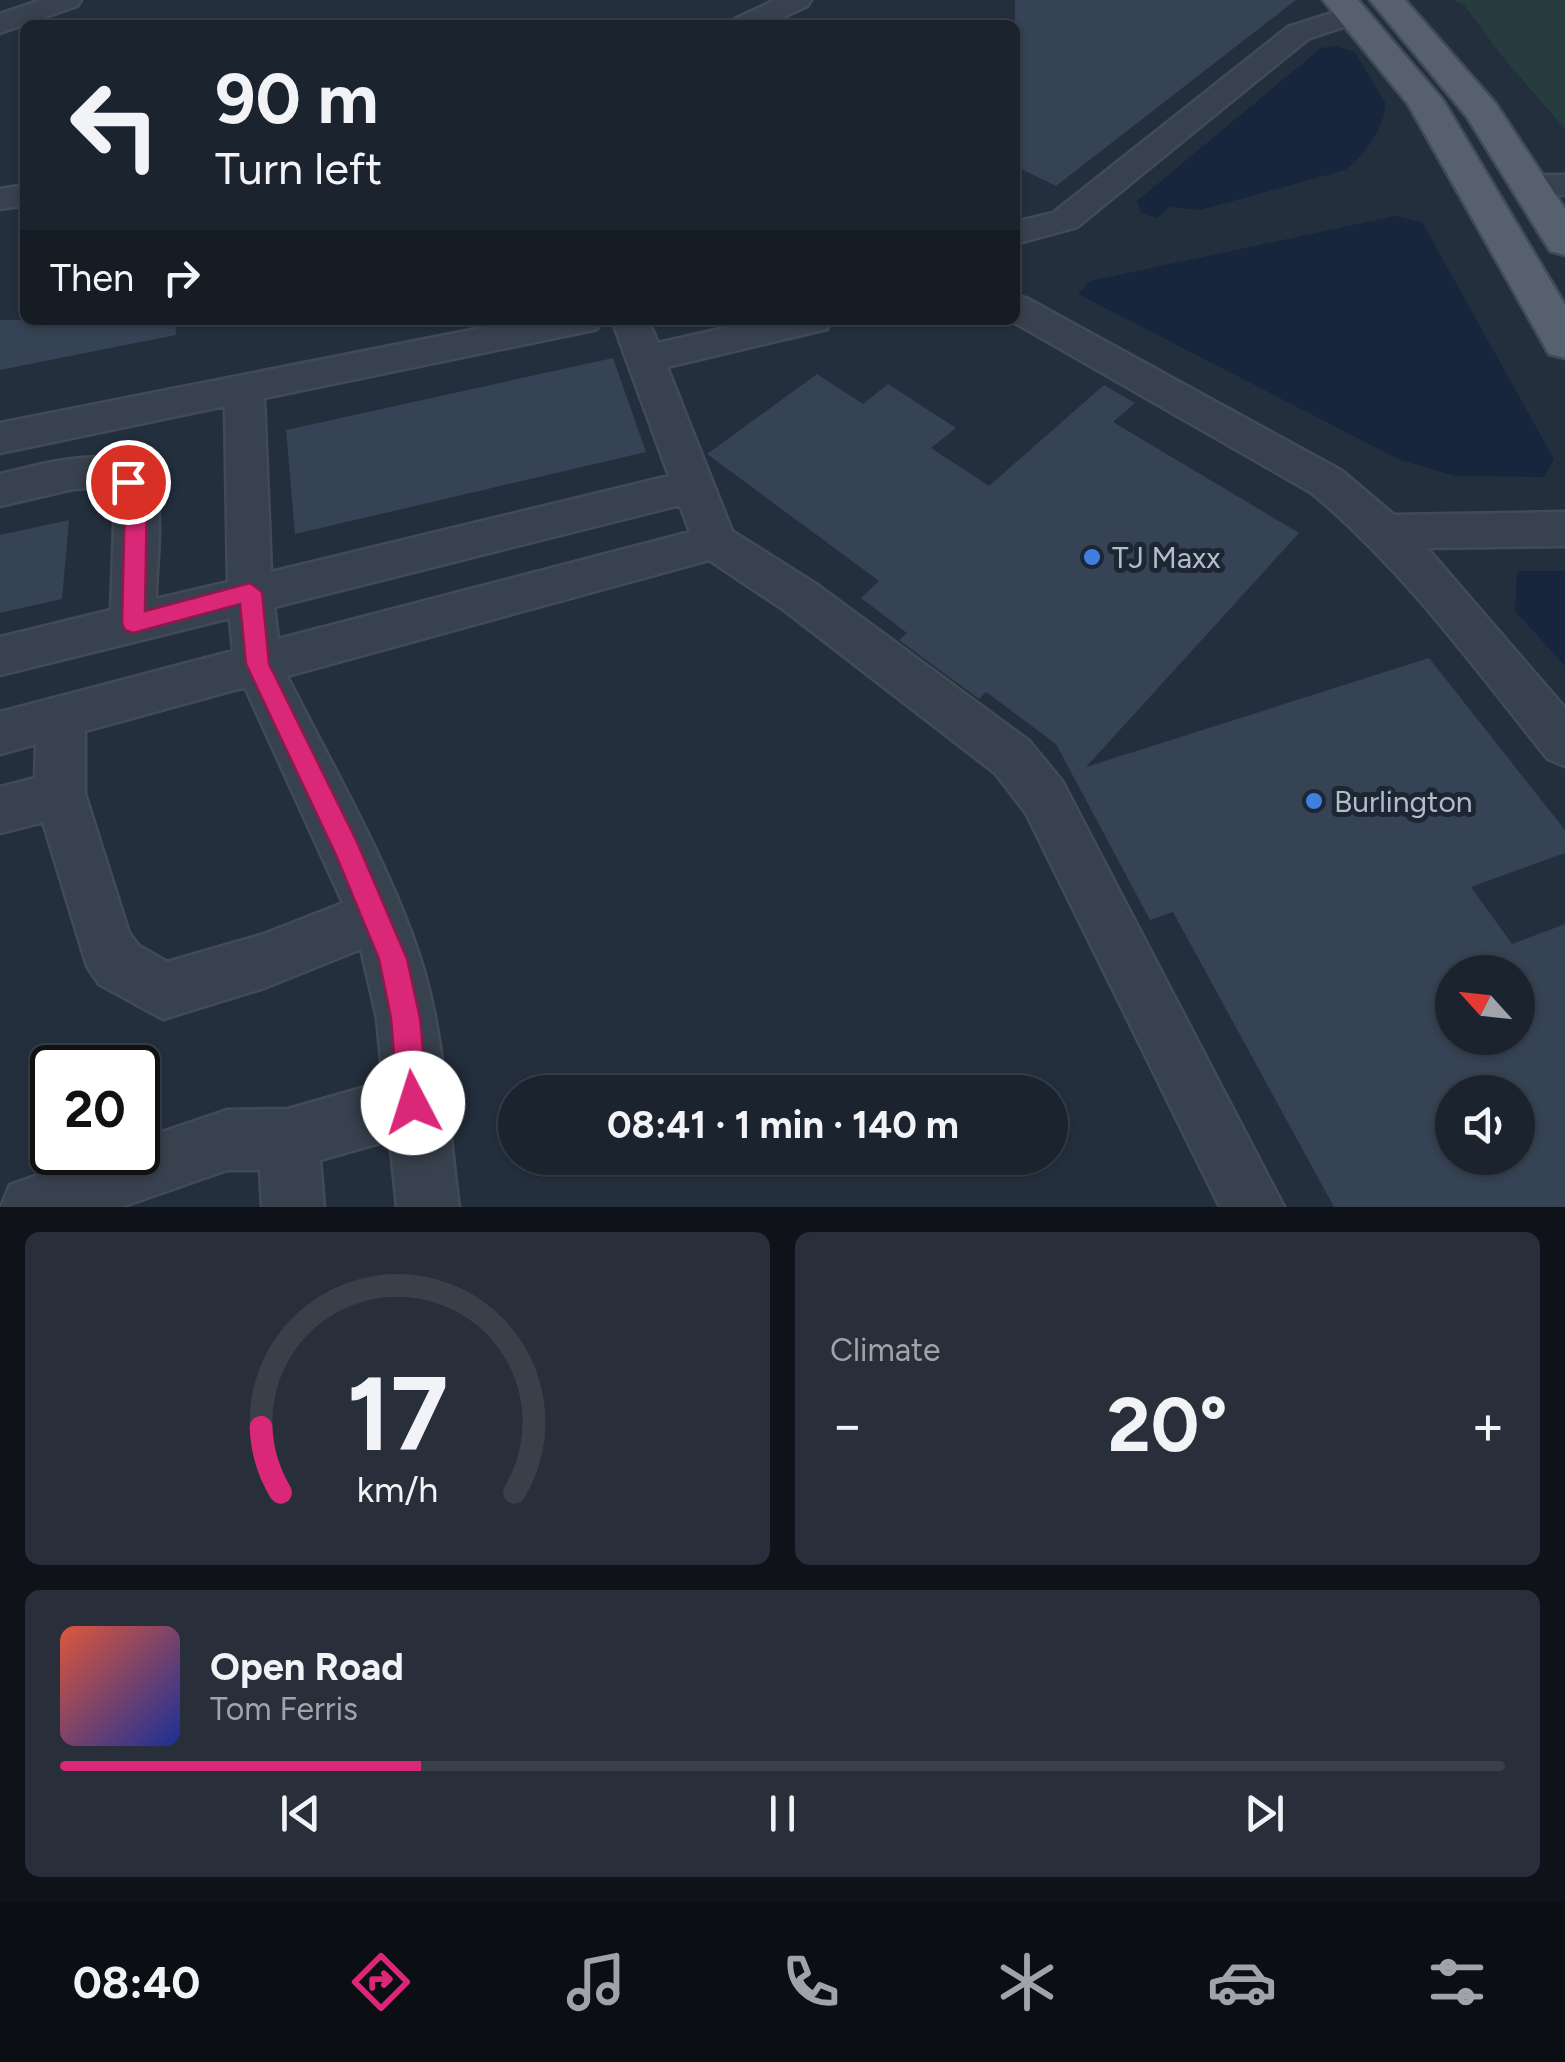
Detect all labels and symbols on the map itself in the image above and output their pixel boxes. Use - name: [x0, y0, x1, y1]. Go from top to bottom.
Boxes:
- pin: [86, 440, 171, 525]
- place label: TJ Maxx: [1112, 539, 1221, 576]
- marker: TJ Maxx: [1081, 546, 1103, 568]
- place label: Burlington: [1334, 783, 1473, 820]
- marker: Burlington: [1303, 790, 1325, 812]
- north arrow: [1435, 955, 1535, 1055]
- speed limit sign: 20: [30, 1045, 160, 1175]
- position arrow: [361, 1051, 465, 1155]

